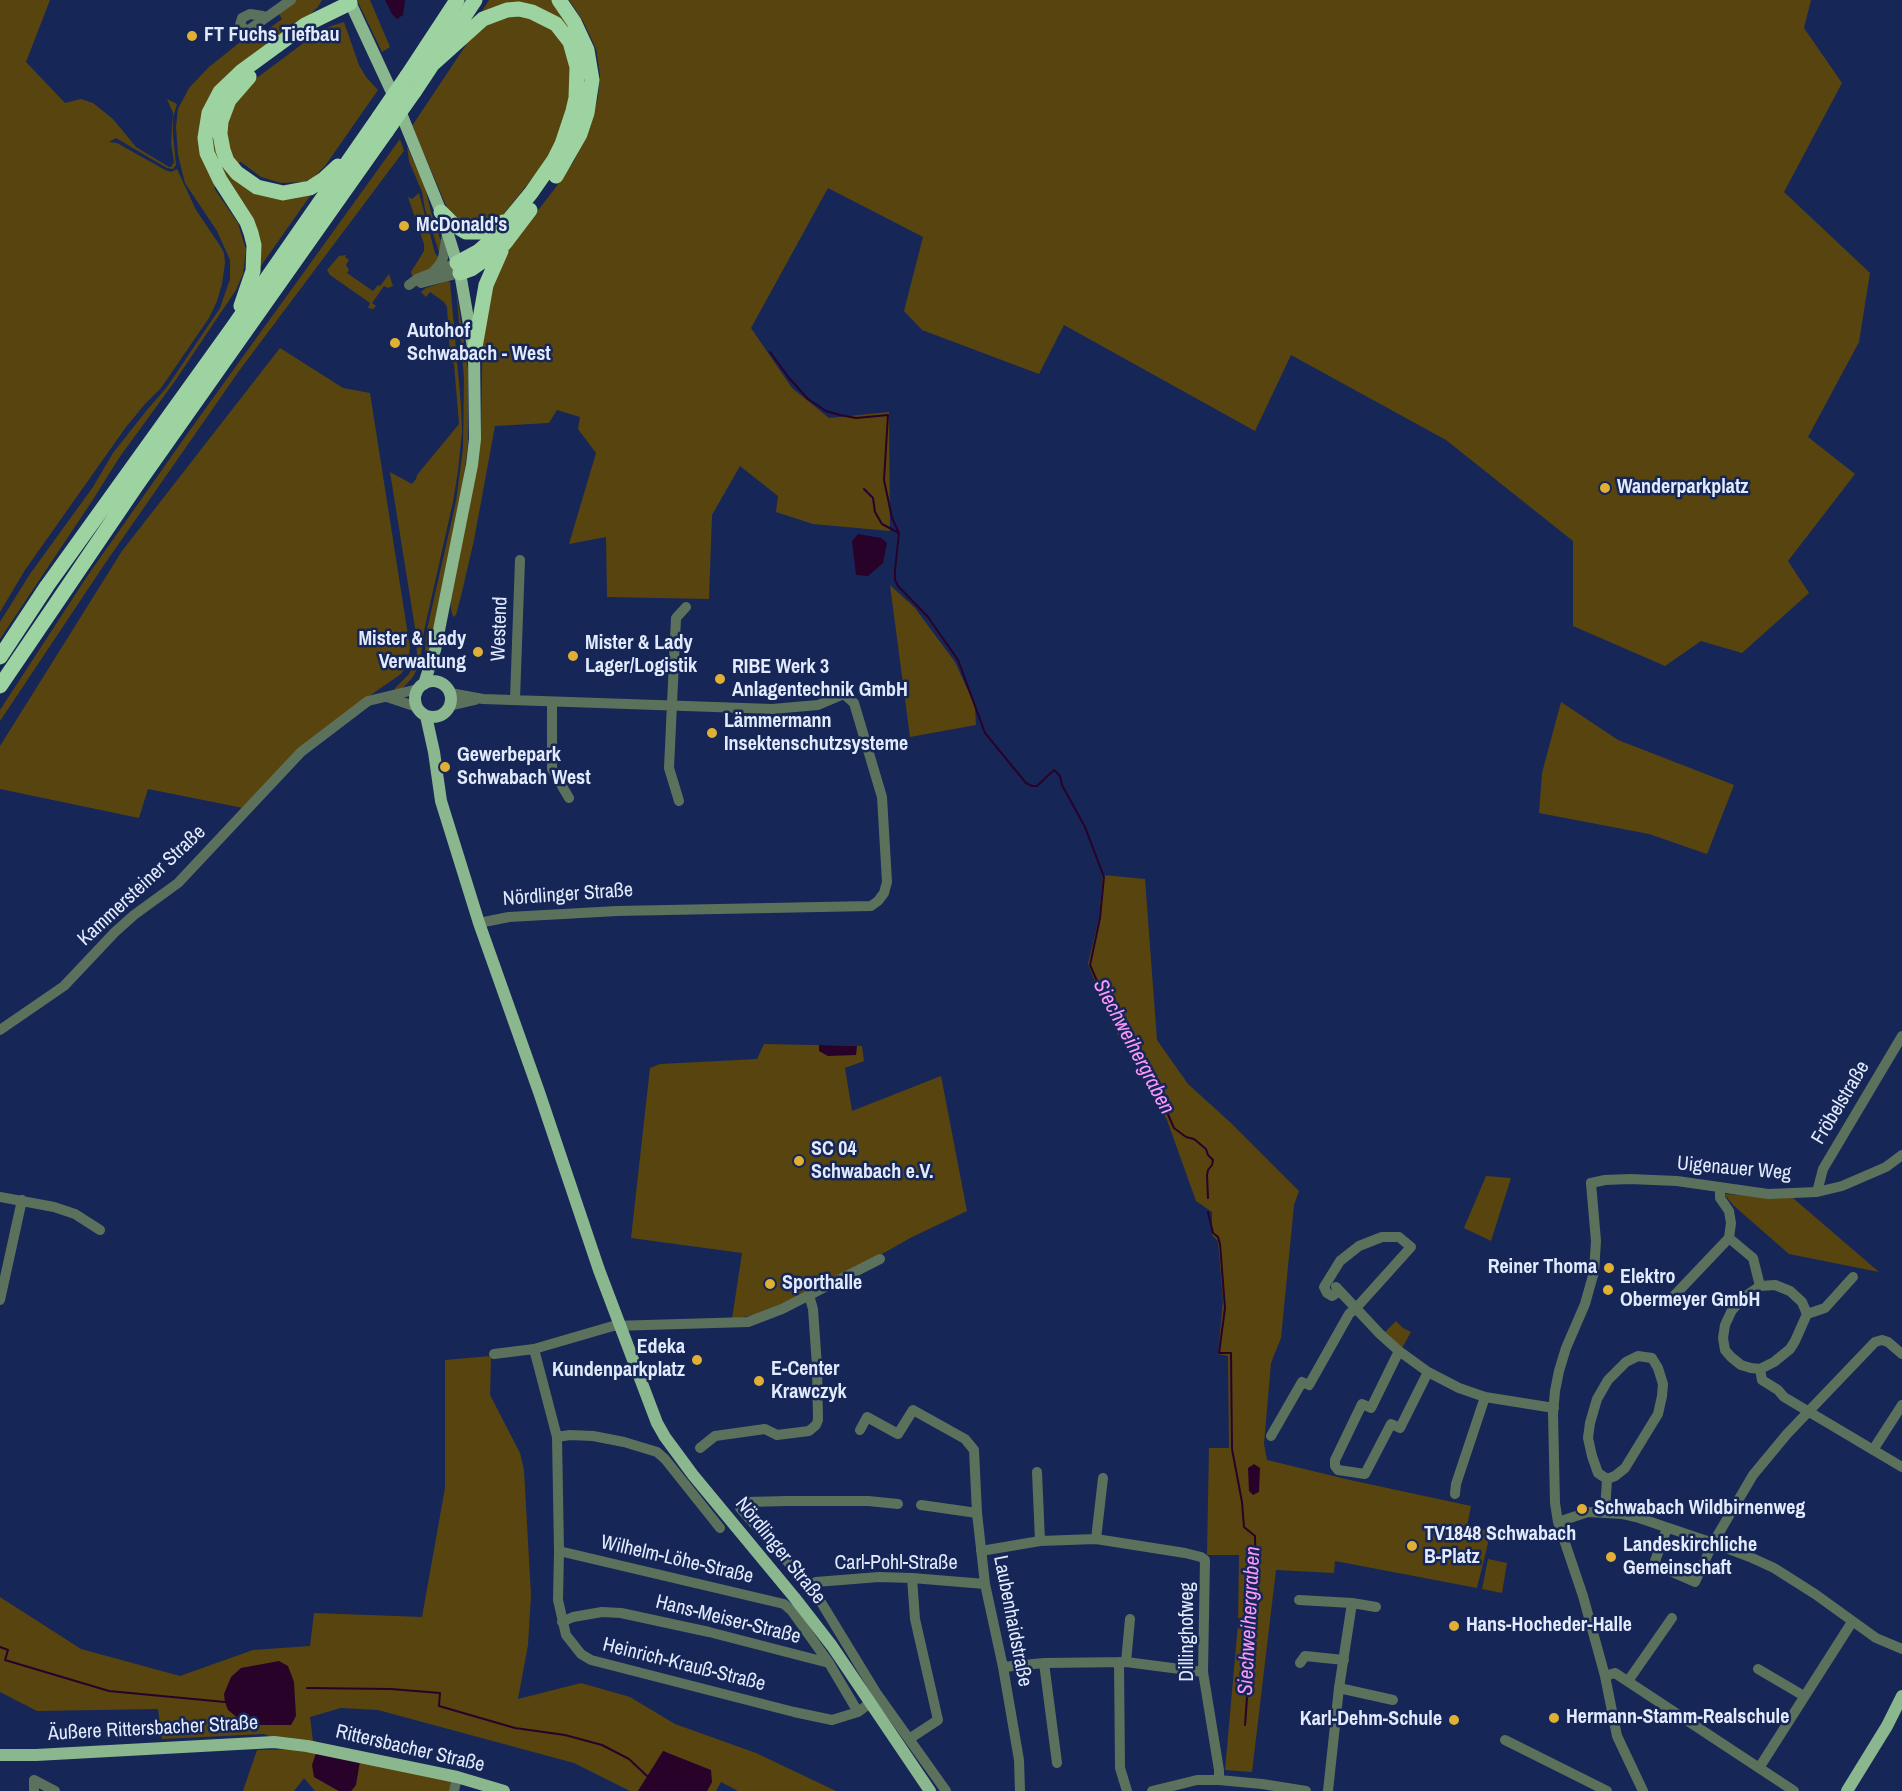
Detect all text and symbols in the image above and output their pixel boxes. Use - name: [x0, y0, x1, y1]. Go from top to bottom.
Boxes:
- place label: FT Fuchs Tiefbau: [204, 24, 339, 48]
- marker: FT Fuchs Tiefbau: [185, 29, 199, 43]
- place label: McDonald's: [416, 214, 507, 238]
- marker: McDonald's: [397, 219, 411, 233]
- place label: Autohof Schwabach - West: [407, 320, 551, 367]
- marker: Autohof Schwabach - West: [388, 336, 402, 350]
- place label: Wanderparkplatz: [1617, 476, 1749, 500]
- marker: Wanderparkplatz: [1598, 481, 1612, 495]
- street label: Westend: [487, 596, 513, 662]
- place label: Mister & Lady Verwaltung: [358, 628, 466, 675]
- place label: Mister & Lady Lager/Logistik: [585, 632, 697, 679]
- marker: Mister & Lady Verwaltung: [471, 645, 485, 659]
- marker: Mister & Lady Lager/Logistik: [566, 649, 580, 663]
- place label: RIBE Werk 3 Anlagentechnik GmbH: [732, 656, 908, 703]
- marker: RIBE Werk 3 Anlagentechnik GmbH: [713, 672, 727, 686]
- place label: Lämmermann Insektenschutzsysteme: [724, 710, 908, 757]
- marker: Lämmermann Insektenschutzsysteme: [705, 726, 719, 740]
- place label: Gewerbepark Schwabach West: [457, 744, 591, 791]
- marker: Gewerbepark Schwabach West: [438, 760, 452, 774]
- street label: Kammersteiner Straße: [73, 821, 211, 951]
- street label: Nördlinger Straße: [502, 878, 634, 912]
- water label: Siechweihergraben: [1087, 975, 1179, 1119]
- street label: Fröbelstraße: [1807, 1057, 1875, 1149]
- place label: SC 04 Schwabach e.V.: [811, 1138, 933, 1185]
- street label: Uigenauer Weg: [1676, 1152, 1792, 1186]
- marker: SC 04 Schwabach e.V.: [792, 1154, 806, 1168]
- place label: Reiner Thoma: [1488, 1256, 1597, 1280]
- marker: Reiner Thoma: [1602, 1261, 1616, 1275]
- place label: Elektro Obermeyer GmbH: [1620, 1266, 1760, 1313]
- place label: Sporthalle: [782, 1272, 862, 1296]
- marker: Sporthalle: [763, 1277, 777, 1291]
- marker: Elektro Obermeyer GmbH: [1601, 1283, 1615, 1297]
- place label: Edeka Kundenparkplatz: [552, 1336, 685, 1383]
- marker: Edeka Kundenparkplatz: [690, 1353, 704, 1367]
- place label: E-Center Krawczyk: [771, 1358, 847, 1405]
- marker: E-Center Krawczyk: [752, 1374, 766, 1388]
- street label: Nördlinger Straße: [730, 1493, 830, 1609]
- place label: Schwabach Wildbirnenweg: [1594, 1497, 1805, 1521]
- marker: Schwabach Wildbirnenweg: [1575, 1502, 1589, 1516]
- place label: TV1848 Schwabach B-Platz: [1424, 1523, 1576, 1570]
- street label: Wilhelm-Löhe-Straße: [598, 1531, 756, 1589]
- place label: Landeskirchliche Gemeinschaft: [1623, 1534, 1757, 1581]
- marker: TV1848 Schwabach B-Platz: [1405, 1539, 1419, 1553]
- water label: Siechweihergraben: [1234, 1546, 1266, 1696]
- marker: Landeskirchliche Gemeinschaft: [1604, 1550, 1618, 1564]
- street label: Carl-Pohl-Straße: [834, 1552, 958, 1576]
- street label: Laubenhaidstraße: [988, 1553, 1036, 1689]
- street label: Dillinghofweg: [1176, 1582, 1200, 1682]
- street label: Hans-Meiser-Straße: [653, 1590, 803, 1650]
- place label: Hans-Hocheder-Halle: [1466, 1614, 1632, 1638]
- marker: Hans-Hocheder-Halle: [1447, 1619, 1461, 1633]
- street label: Heinrich-Krauß-Straße: [600, 1633, 768, 1697]
- place label: Hermann-Stamm-Realschule: [1566, 1706, 1789, 1730]
- place label: Karl-Dehm-Schule: [1300, 1708, 1442, 1732]
- marker: Hermann-Stamm-Realschule: [1547, 1711, 1561, 1725]
- street label: Äußere Rittersbacher Straße: [47, 1712, 259, 1746]
- marker: Karl-Dehm-Schule: [1447, 1713, 1461, 1727]
- street label: Rittersbacher Straße: [333, 1720, 487, 1778]

